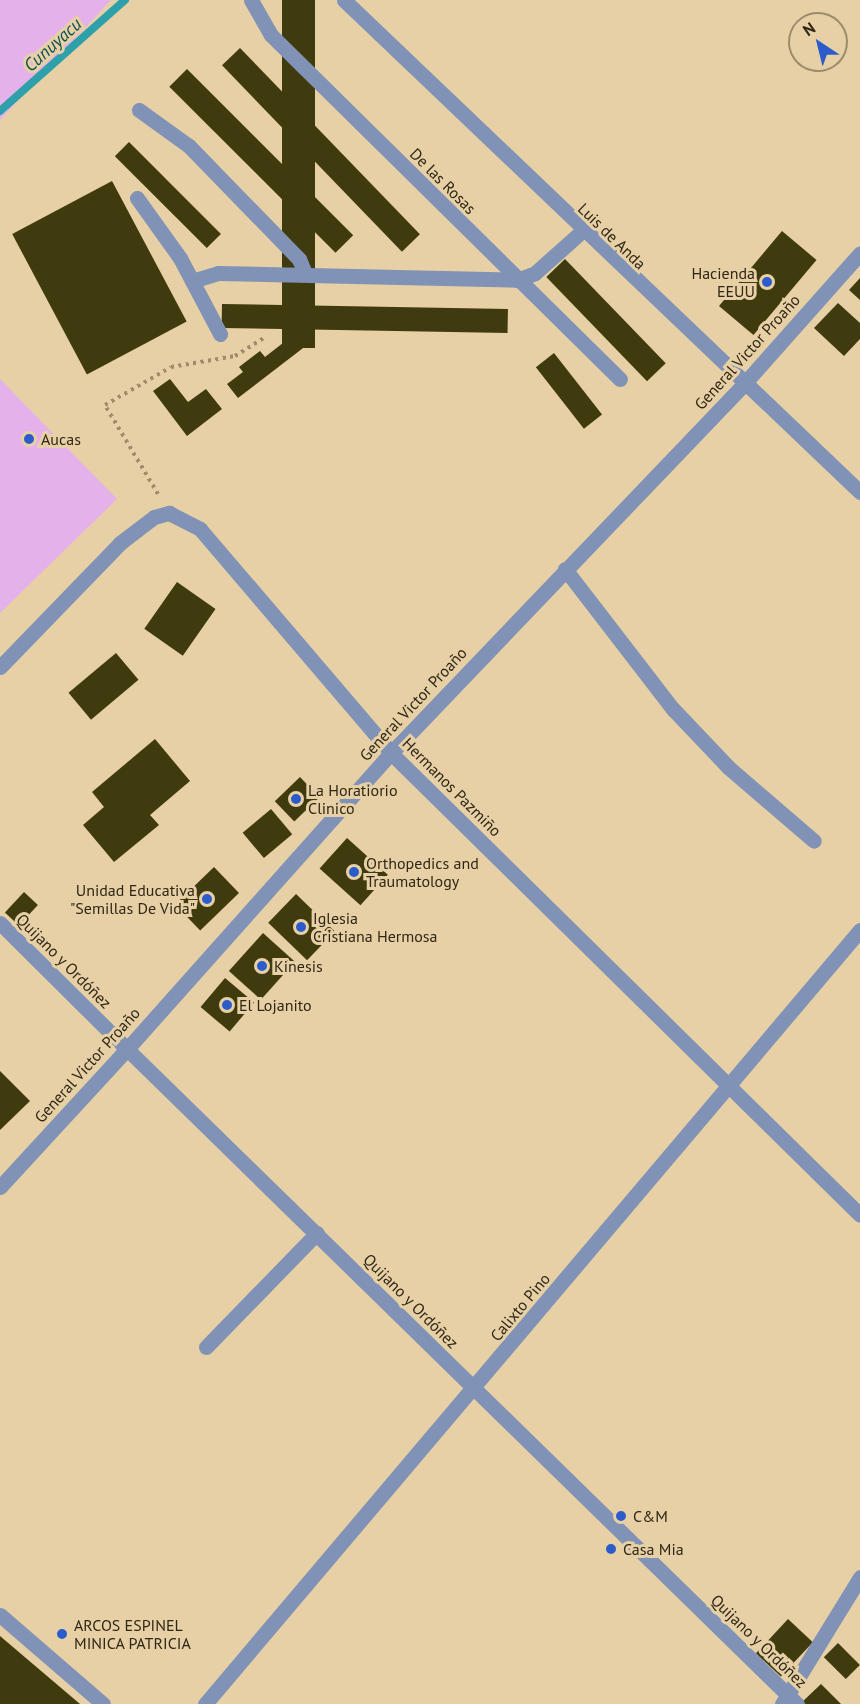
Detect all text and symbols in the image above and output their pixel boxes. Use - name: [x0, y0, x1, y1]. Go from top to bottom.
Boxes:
- north arrow: [788, 12, 848, 72]
- water label: Cunuyacu: [20, 13, 86, 77]
- text: N: [799, 18, 819, 40]
- street label: De las Rosas: [406, 144, 480, 218]
- street label: Luis de Anda: [574, 199, 650, 273]
- place label: Hacienda EEUU: [691, 263, 755, 301]
- marker: Hacienda EEUU: [760, 275, 774, 289]
- street label: General Victor Proaño: [690, 290, 804, 414]
- place label: Aucas: [41, 429, 81, 449]
- marker: Aucas: [22, 432, 36, 446]
- street label: General Victor Proaño: [355, 643, 471, 765]
- street label: Hermanos Pazmiño: [399, 734, 505, 840]
- place label: La Horatiorio Clinico: [308, 780, 397, 818]
- marker: La Horatiorio Clinico: [289, 792, 303, 806]
- place label: Orthopedics and Traumatology: [366, 853, 479, 891]
- marker: Orthopedics and Traumatology: [347, 865, 361, 879]
- place label: Unidad Educativa "Semillas De Vida": [69, 880, 195, 918]
- marker: Unidad Educativa "Semillas De Vida": [200, 892, 214, 906]
- place label: Iglesia Cristiana Hermosa: [313, 908, 437, 946]
- street label: Quijano y Ordóñez: [12, 909, 116, 1013]
- marker: Iglesia Cristiana Hermosa: [294, 920, 308, 934]
- place label: Kinesis: [274, 956, 323, 976]
- marker: Kinesis: [255, 959, 269, 973]
- place label: El Lojanito: [239, 995, 311, 1015]
- marker: El Lojanito: [220, 998, 234, 1012]
- street label: General Victor Proaño: [30, 1003, 144, 1127]
- street label: Quijano y Ordóñez: [359, 1249, 463, 1353]
- street label: Calixto Pino: [486, 1269, 554, 1345]
- place label: C&M: [633, 1506, 668, 1526]
- marker: C&M: [614, 1509, 628, 1523]
- place label: Casa Mia: [623, 1539, 684, 1559]
- marker: Casa Mia: [604, 1542, 618, 1556]
- street label: Quijano y Ordóñez: [707, 1590, 811, 1692]
- place label: ARCOS ESPINEL MINICA PATRICIA: [74, 1615, 191, 1653]
- marker: ARCOS ESPINEL MINICA PATRICIA: [55, 1627, 69, 1641]

